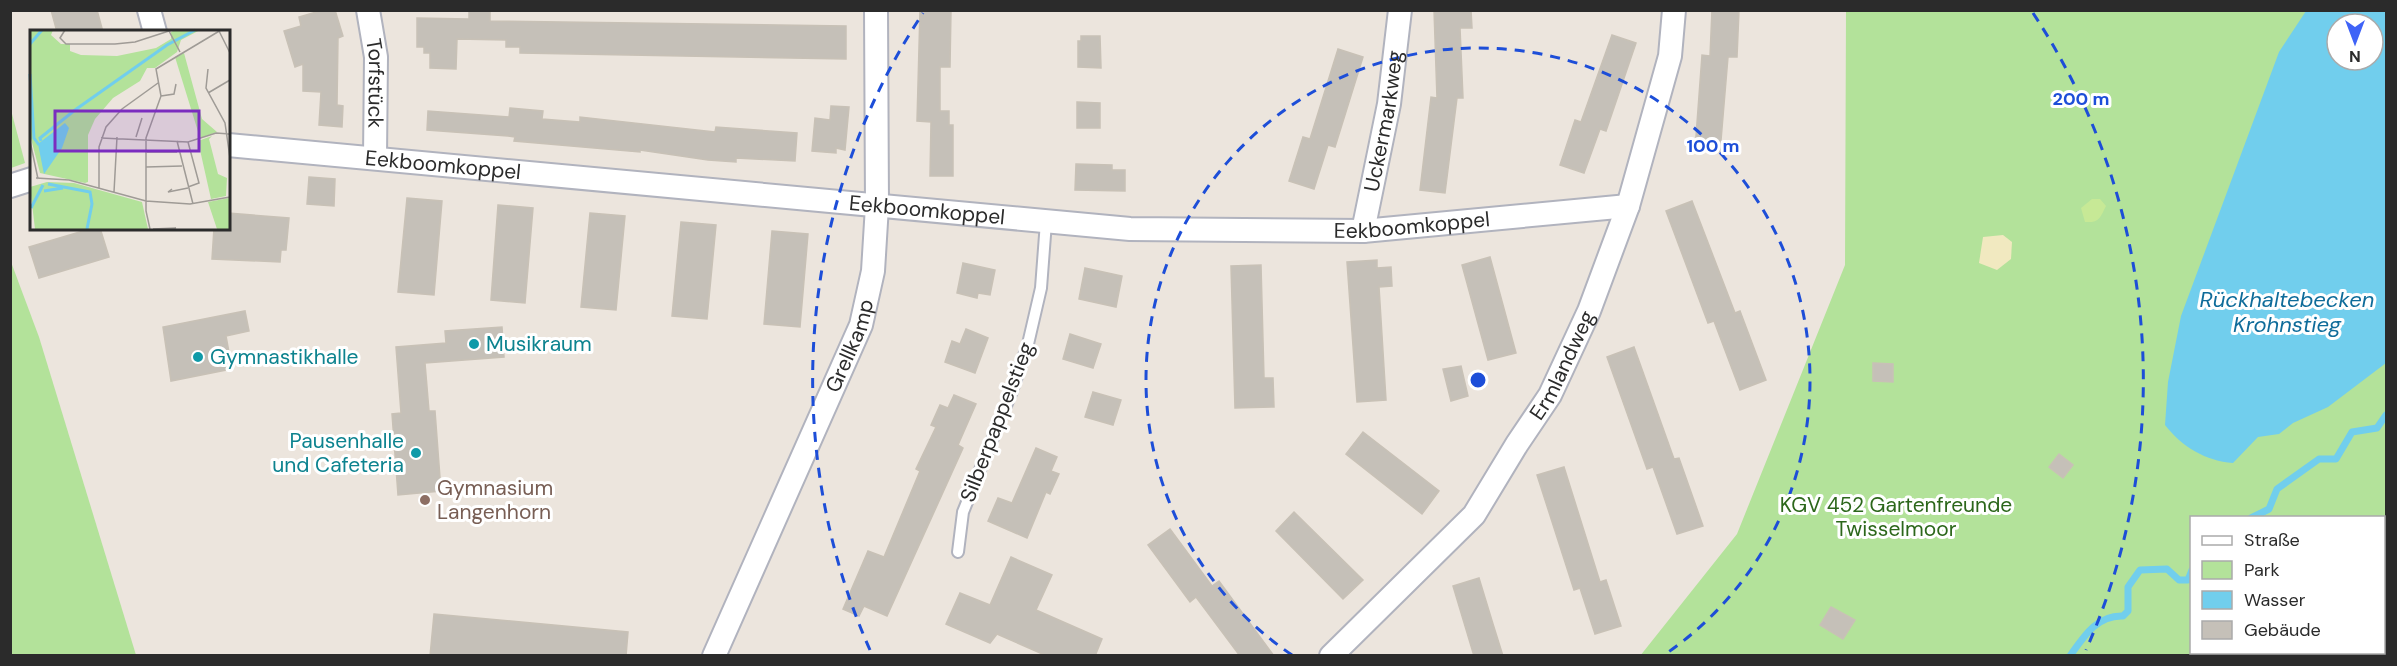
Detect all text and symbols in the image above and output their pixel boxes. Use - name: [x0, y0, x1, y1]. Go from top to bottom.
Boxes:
- north arrow: [2325, 12, 2385, 72]
- inset map: [30, 30, 230, 230]
- street label: Torfstück: [359, 36, 390, 129]
- text: N: [2349, 46, 2361, 67]
- street label: Uckermarkweg: [1357, 49, 1409, 194]
- text: 200 m: [2053, 87, 2109, 111]
- text: 100 m: [1686, 134, 1740, 158]
- street label: Eekboomkoppel: [364, 144, 522, 186]
- street label: Eekboomkoppel: [848, 189, 1006, 231]
- street label: Eekboomkoppel: [1334, 205, 1491, 245]
- water label: Rückhaltebecken Krohnstieg: [2200, 285, 2374, 339]
- street label: Grellkamp: [819, 297, 880, 397]
- street label: Ermlandweg: [1523, 306, 1601, 426]
- place label: Musikraum: [486, 330, 592, 358]
- marker: Musikraum: [467, 337, 481, 351]
- street label: Silberpappelstieg: [954, 338, 1040, 506]
- place label: Gymnastikhalle: [210, 343, 359, 371]
- marker: Gymnastikhalle: [191, 350, 205, 364]
- centre of rings: [1468, 370, 1488, 390]
- place label: Pausenhalle und Cafeteria: [272, 427, 404, 479]
- marker: Pausenhalle und Cafeteria: [409, 446, 423, 460]
- place label: Gymnasium Langenhorn: [437, 474, 553, 526]
- park label: KGV 452 Gartenfreunde Twisselmoor: [1780, 491, 2012, 543]
- marker: Gymnasium Langenhorn: [418, 493, 432, 507]
- legend: [2190, 516, 2385, 654]
- text: Straße: [2244, 528, 2300, 552]
- text: Park: [2244, 558, 2280, 582]
- text: Wasser: [2244, 588, 2306, 612]
- text: Gebäude: [2244, 618, 2321, 642]

